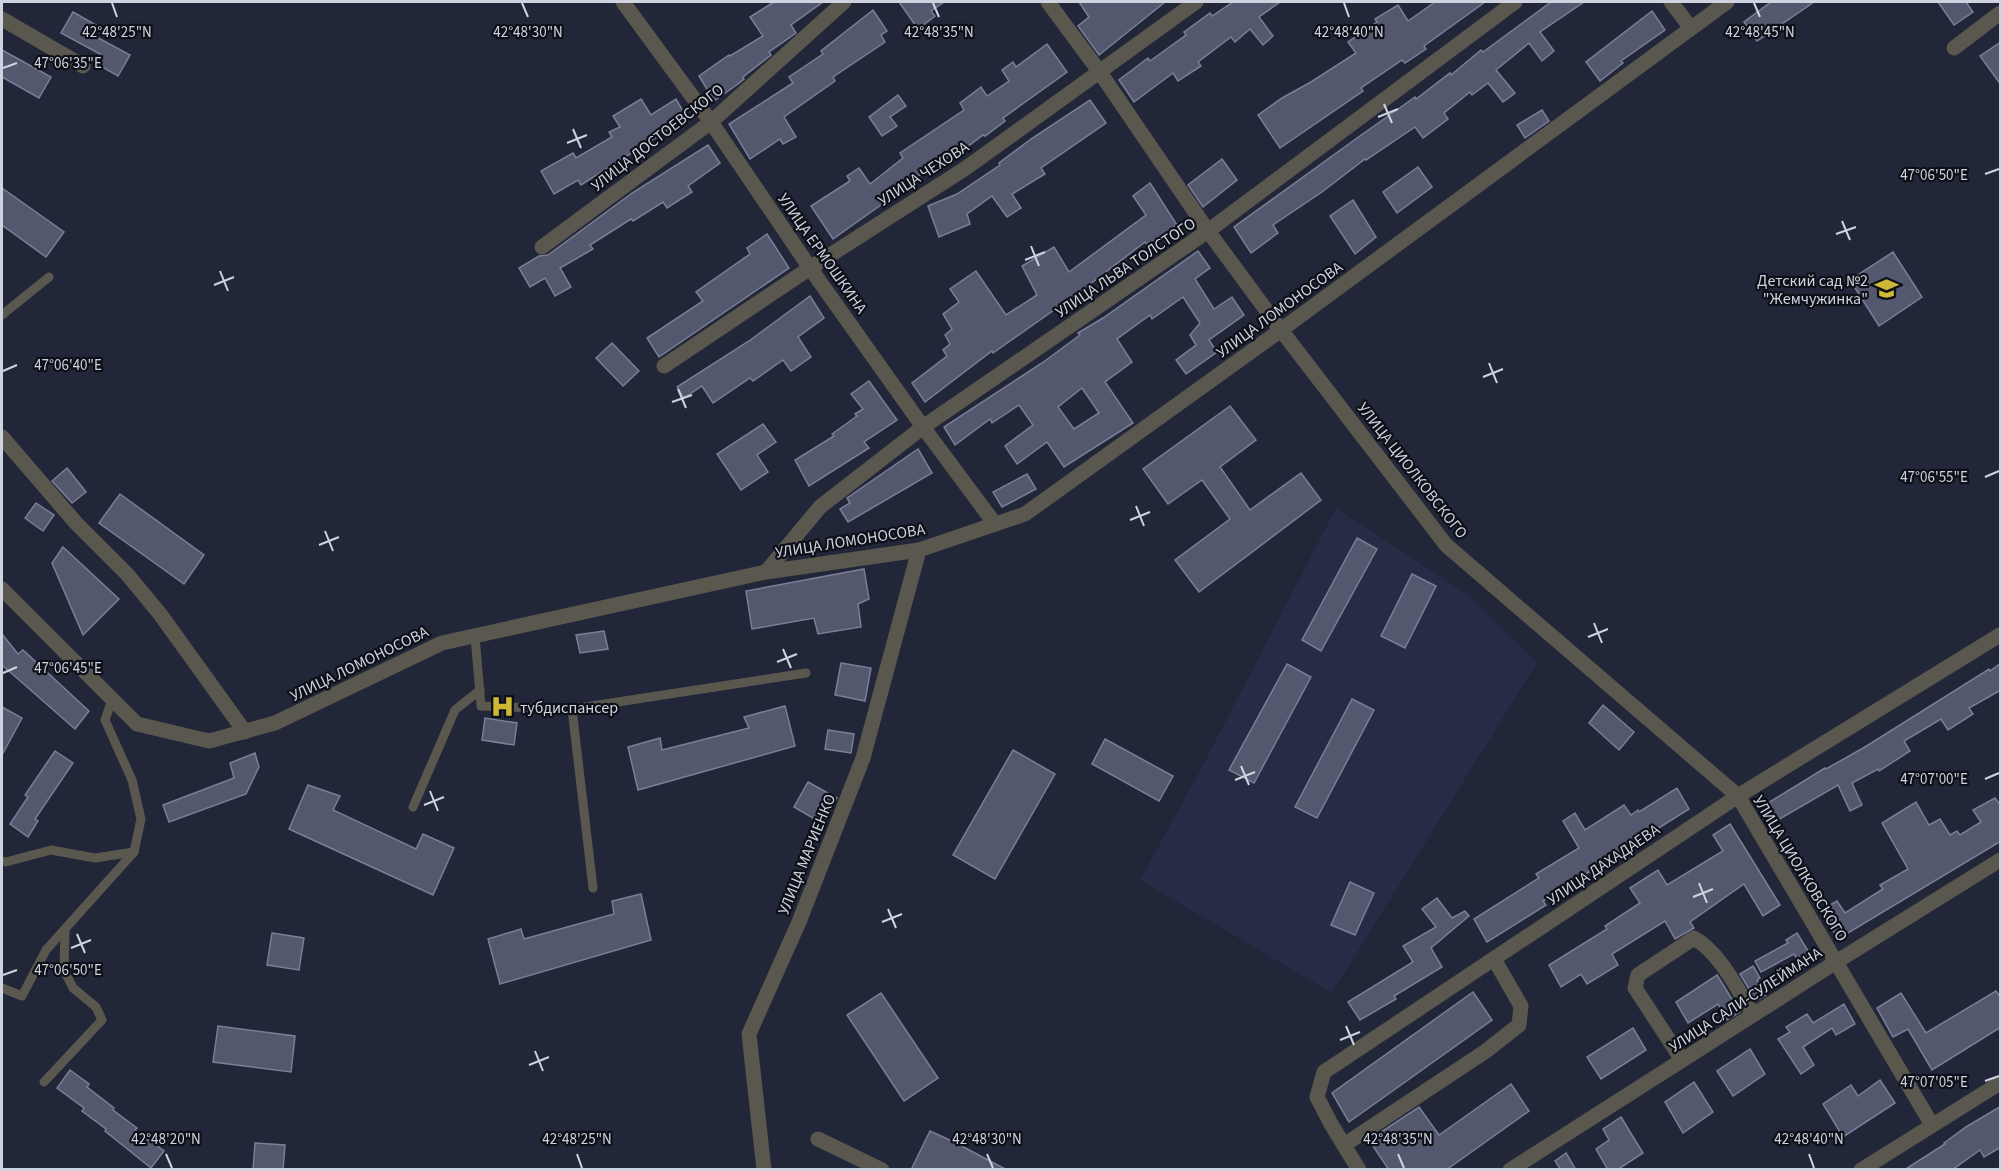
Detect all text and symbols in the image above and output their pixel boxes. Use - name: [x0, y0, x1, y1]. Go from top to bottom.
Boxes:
- text: 42°48'25"N: [82, 22, 152, 43]
- text: 42°48'30"N: [493, 22, 563, 43]
- text: 42°48'35"N: [904, 22, 974, 43]
- text: 42°48'40"N: [1314, 22, 1384, 43]
- text: 42°48'45"N: [1725, 22, 1795, 43]
- text: 47°06'35"E: [34, 53, 102, 74]
- street label: УЛИЦА ДОСТОЕВСКОГО: [587, 79, 729, 197]
- street label: УЛИЦА ЧЕХОВА: [874, 136, 974, 212]
- text: 47°06'50"E: [1900, 165, 1968, 186]
- street label: УЛИЦА ЕРМОШКИНА: [772, 189, 872, 319]
- street label: УЛИЦА ЛЬВА ТОЛСТОГО: [1051, 213, 1200, 323]
- street label: УЛИЦА ЛОМОНОСОВА: [1212, 256, 1348, 363]
- place label: Детский сад №2 "Жемчужинка": [1757, 270, 1868, 310]
- school or university icon: Детский сад №2 "Жемчужинка": [1873, 276, 1899, 302]
- text: 47°06'40"E: [34, 355, 102, 376]
- street label: УЛИЦА ЦИОЛКОВСКОГО: [1352, 398, 1472, 543]
- text: 47°06'55"E: [1900, 467, 1968, 488]
- street label: УЛИЦА ЛОМОНОСОВА: [774, 518, 927, 564]
- street label: УЛИЦА ЛОМОНОСОВА: [287, 621, 433, 707]
- text: 47°06'45"E: [34, 658, 102, 679]
- hospital icon: тубдиспансер: [489, 694, 515, 720]
- place label: тубдиспансер: [520, 697, 618, 719]
- text: 47°07'00"E: [1900, 769, 1968, 790]
- street label: УЛИЦА МАРИЕНКО: [773, 791, 841, 918]
- street label: УЛИЦА ЦИОЛКОВСКОГО: [1748, 791, 1853, 946]
- street label: УЛИЦА ДАХАДАЕВА: [1543, 819, 1664, 911]
- street label: УЛИЦА САЛИ-СУЛЕЙМАНА: [1665, 942, 1827, 1058]
- text: 47°06'50"E: [34, 960, 102, 981]
- text: 47°07'05"E: [1900, 1072, 1968, 1093]
- text: 42°48'20"N: [131, 1129, 201, 1150]
- text: 42°48'25"N: [542, 1129, 612, 1150]
- text: 42°48'30"N: [952, 1129, 1022, 1150]
- text: 42°48'35"N: [1363, 1129, 1433, 1150]
- text: 42°48'40"N: [1774, 1129, 1844, 1150]

